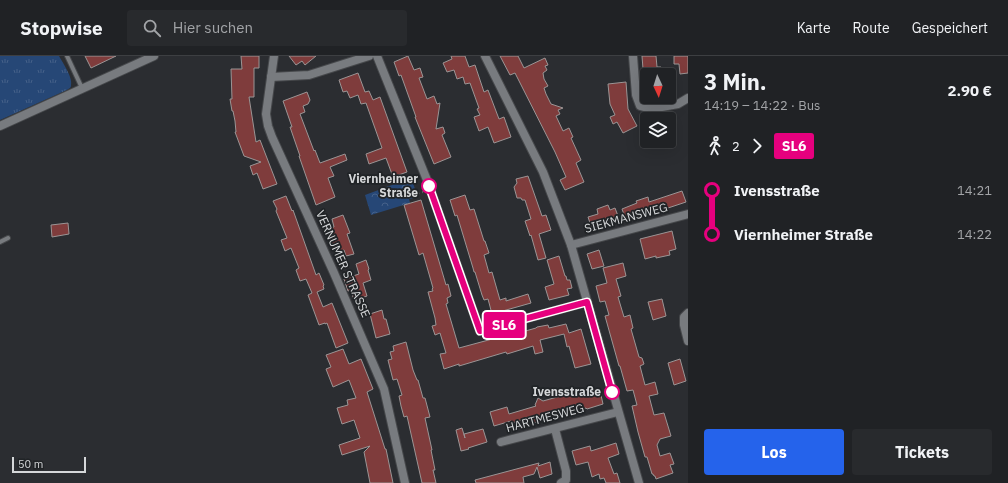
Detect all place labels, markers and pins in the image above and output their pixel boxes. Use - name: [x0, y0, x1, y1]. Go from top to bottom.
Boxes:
- place label: Viernheimer Straße: [348, 171, 418, 200]
- marker: Viernheimer Straße: [421, 178, 437, 194]
- place label: Ivensstraße: [532, 384, 601, 399]
- marker: Ivensstraße: [604, 384, 620, 400]

